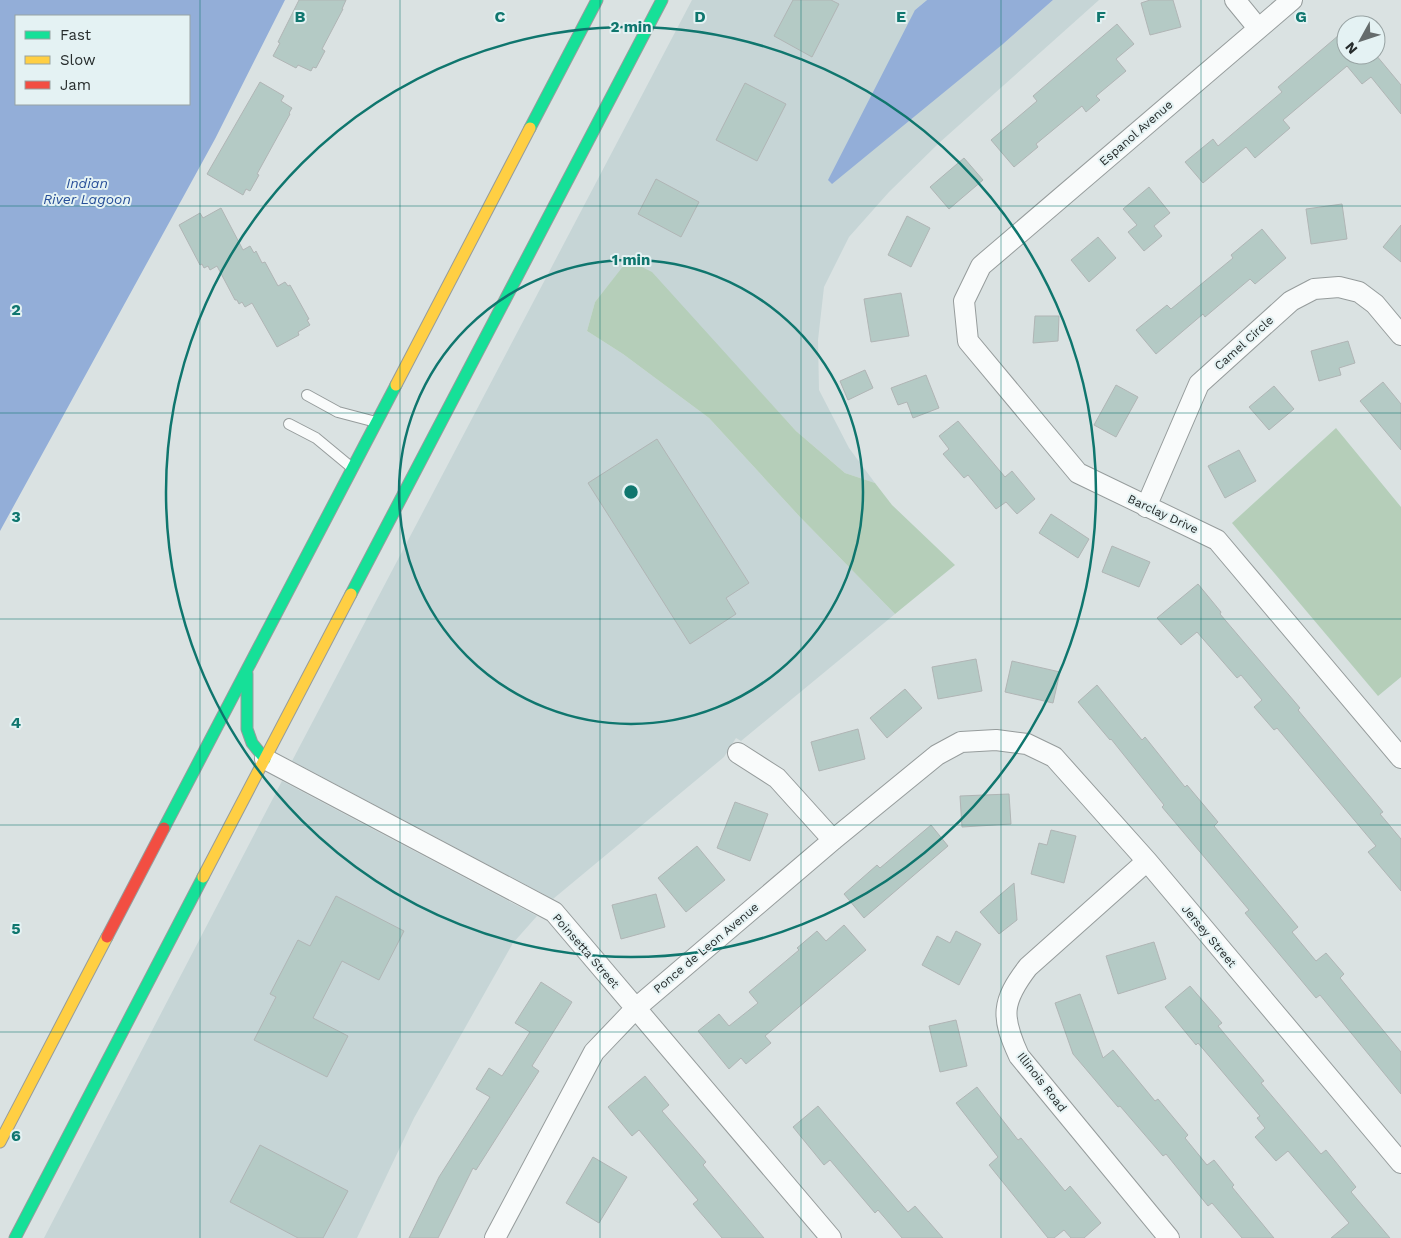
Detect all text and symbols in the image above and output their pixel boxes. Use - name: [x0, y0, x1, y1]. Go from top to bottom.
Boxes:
- text: B: [295, 7, 306, 26]
- text: C: [495, 7, 506, 26]
- text: D: [694, 7, 706, 26]
- text: E: [896, 7, 906, 26]
- text: F: [1096, 7, 1106, 26]
- text: G: [1295, 7, 1307, 26]
- legend: [15, 15, 190, 105]
- north arrow: [1336, 15, 1386, 65]
- text: 2 min: [610, 18, 652, 36]
- text: Fast: [60, 26, 92, 44]
- text: N: [1342, 39, 1361, 57]
- text: Slow: [60, 51, 96, 69]
- text: Jam: [60, 76, 91, 94]
- street label: Espanol Avenue: [1097, 97, 1175, 169]
- water label: Indian River Lagoon: [43, 175, 131, 207]
- text: 1 min: [612, 251, 650, 269]
- text: 2: [11, 300, 21, 319]
- street label: Camel Circle: [1212, 313, 1276, 373]
- centre of rings: [622, 483, 640, 501]
- street label: Barclay Drive: [1126, 492, 1200, 536]
- text: 3: [11, 507, 21, 526]
- text: 4: [11, 713, 21, 732]
- street label: Ponce de Leon Avenue: [651, 900, 761, 996]
- street label: Jersey Street: [1179, 902, 1239, 970]
- street label: Poinsetta Street: [550, 911, 622, 991]
- text: 5: [11, 919, 21, 938]
- street label: Illinois Road: [1014, 1050, 1070, 1114]
- text: 6: [11, 1126, 21, 1145]

